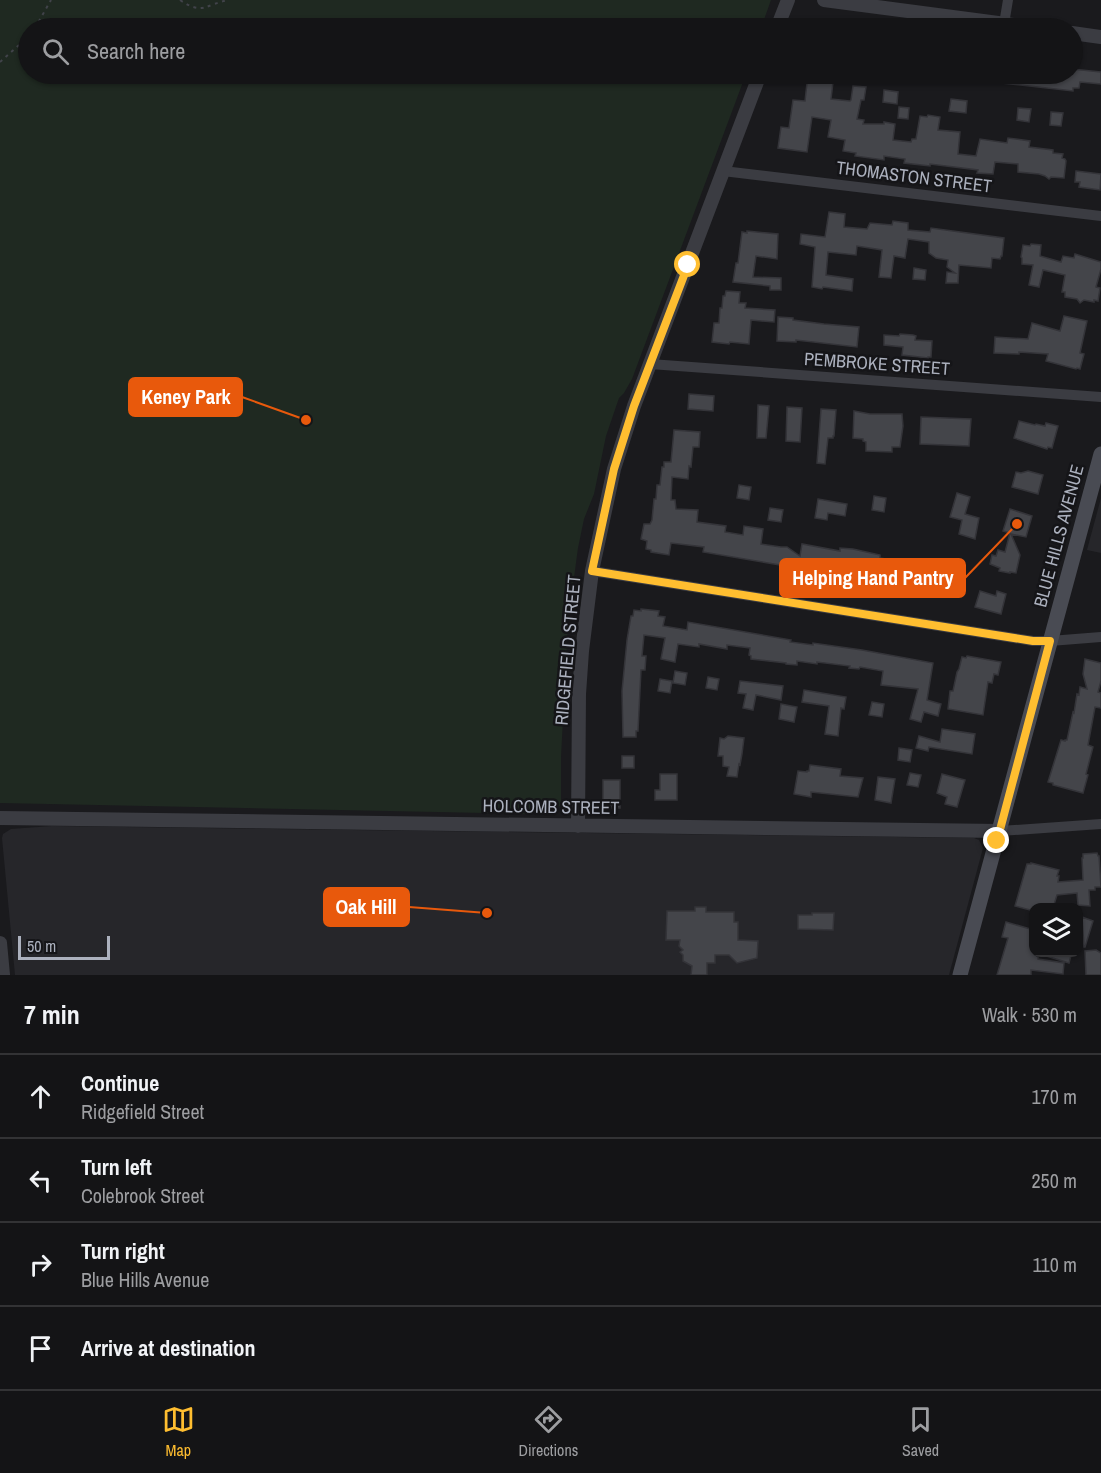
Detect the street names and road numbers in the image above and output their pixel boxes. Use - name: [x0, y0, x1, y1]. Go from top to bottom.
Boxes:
- street label: THOMASTON STREET: [835, 155, 993, 198]
- street label: PEMBROKE STREET: [803, 346, 951, 381]
- street label: BLUE HILLS AVENUE: [1027, 462, 1090, 610]
- street label: RIDGEFIELD STREET: [548, 574, 587, 726]
- street label: HOLCOMB STREET: [482, 793, 620, 820]

